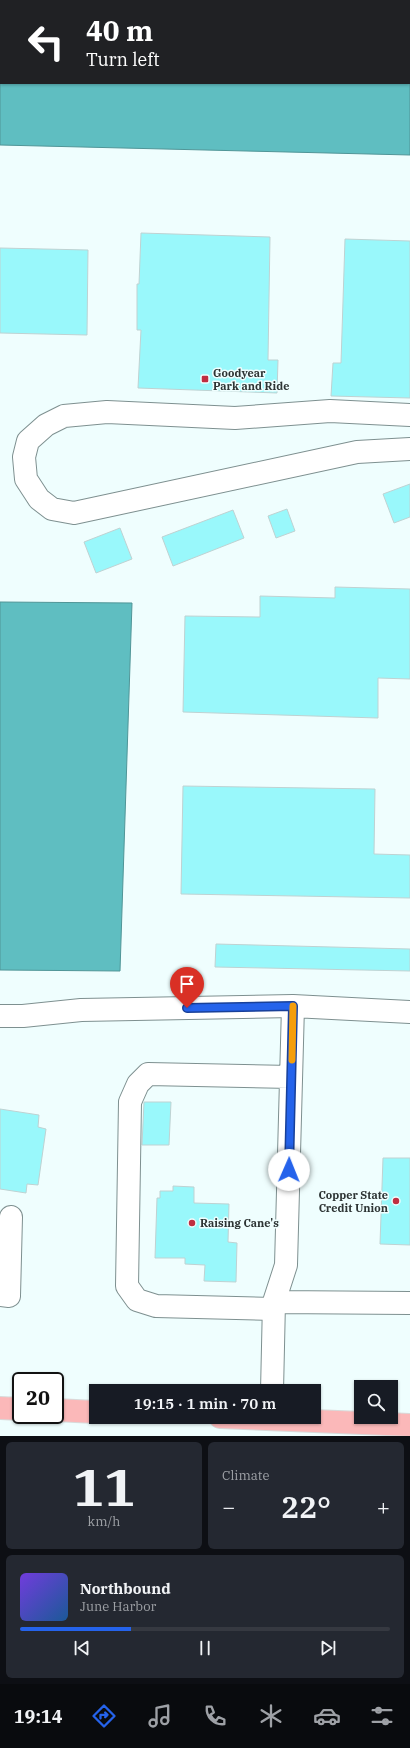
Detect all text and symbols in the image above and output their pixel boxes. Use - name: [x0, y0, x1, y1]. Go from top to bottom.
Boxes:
- text: 40 m: [86, 12, 153, 49]
- icon: left: [20, 16, 72, 68]
- text: Turn left: [86, 48, 160, 71]
- place label: Goodyear Park and Ride: [213, 366, 289, 393]
- marker: Goodyear Park and Ride: [200, 374, 210, 384]
- pin: [170, 967, 204, 1008]
- icon: arrive: [176, 973, 198, 995]
- position arrow: [268, 1149, 310, 1191]
- place label: Copper State Credit Union: [319, 1188, 388, 1215]
- marker: Copper State Credit Union: [391, 1196, 401, 1206]
- place label: Raising Cane's: [200, 1216, 279, 1230]
- marker: Raising Cane's: [187, 1218, 197, 1228]
- speed limit sign: 20: [12, 1372, 64, 1424]
- map controls: [354, 1380, 398, 1424]
- button: search: [354, 1380, 398, 1424]
- text: 19:15 · 1 min · 70 m: [134, 1394, 276, 1413]
- text: 11: [73, 1453, 135, 1520]
- text: Climate: [222, 1467, 269, 1484]
- text: 22°: [281, 1487, 331, 1526]
- text: −: [222, 1492, 235, 1521]
- text: +: [377, 1492, 390, 1521]
- text: km/h: [88, 1513, 120, 1530]
- text: Northbound: [80, 1579, 171, 1598]
- text: June Harbor: [80, 1598, 156, 1615]
- icon: previous: [71, 1637, 93, 1659]
- icon: pause: [194, 1637, 216, 1659]
- icon: next: [317, 1637, 339, 1659]
- icon: directions: [90, 1702, 118, 1730]
- icon: music: [146, 1702, 174, 1730]
- icon: phone: [201, 1702, 229, 1730]
- icon: climate: [257, 1702, 285, 1730]
- icon: car: [313, 1702, 341, 1730]
- icon: filters: [368, 1702, 396, 1730]
- text: 19:14: [14, 1705, 62, 1728]

